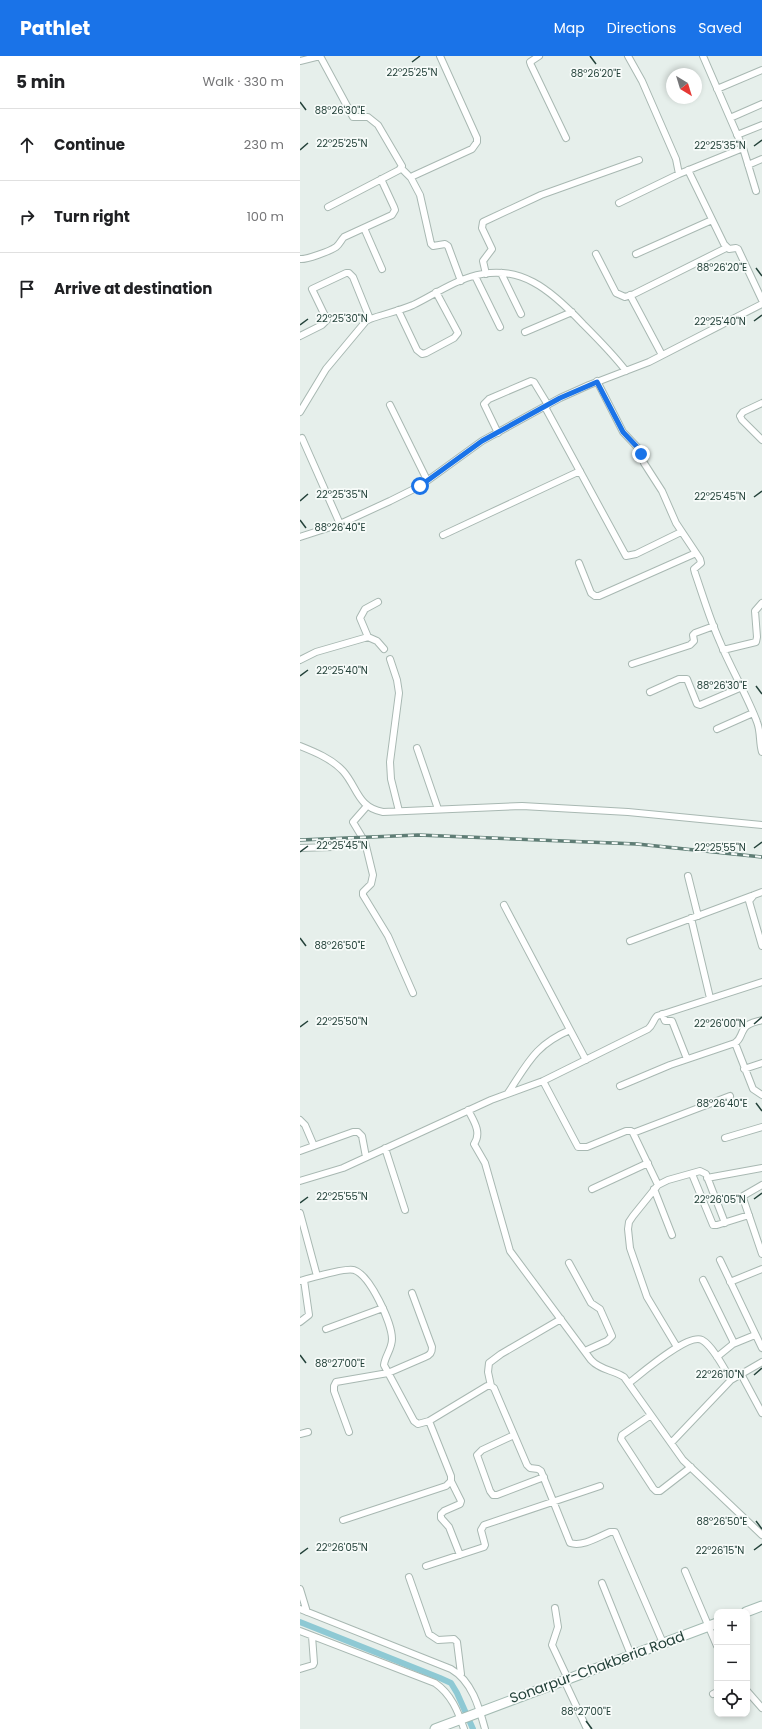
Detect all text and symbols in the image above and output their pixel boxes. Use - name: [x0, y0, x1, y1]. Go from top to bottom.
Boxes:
- text: Pathlet: [20, 15, 90, 42]
- text: Map: [554, 18, 585, 38]
- text: Directions: [607, 18, 676, 38]
- text: Saved: [698, 18, 742, 38]
- text: 22°25'25"N: [386, 65, 438, 80]
- text: 88°26'20"E: [571, 66, 621, 81]
- north arrow: [666, 68, 702, 104]
- text: 5 min: [16, 70, 65, 94]
- text: Walk · 330 m: [203, 72, 284, 91]
- text: 88°26'30"E: [315, 103, 365, 118]
- icon: ahead: [16, 134, 38, 156]
- text: Continue: [54, 134, 125, 155]
- text: 230 m: [244, 135, 284, 154]
- text: 22°25'25"N: [316, 136, 368, 151]
- text: 22°25'35"N: [694, 138, 746, 153]
- icon: right: [16, 206, 38, 228]
- text: Turn right: [54, 206, 130, 227]
- text: 100 m: [247, 207, 284, 226]
- text: 88°26'20"E: [697, 260, 747, 275]
- icon: arrive: [16, 278, 38, 300]
- text: Arrive at destination: [54, 278, 212, 299]
- text: 22°25'30"N: [316, 311, 368, 326]
- text: 22°25'40"N: [694, 314, 746, 329]
- route end: [632, 445, 650, 463]
- route start: [411, 477, 429, 495]
- text: 22°25'35"N: [316, 487, 368, 502]
- text: 22°25'45"N: [694, 489, 746, 504]
- text: 88°26'40"E: [314, 520, 366, 535]
- text: 22°25'40"N: [316, 663, 368, 678]
- text: 88°26'30"E: [697, 678, 747, 693]
- text: 22°25'45"N: [316, 838, 368, 853]
- text: 22°25'55"N: [694, 840, 746, 855]
- text: 88°26'50"E: [314, 938, 366, 953]
- text: 22°25'50"N: [316, 1014, 368, 1029]
- text: 22°26'00"N: [694, 1016, 746, 1031]
- text: 88°26'40"E: [696, 1096, 748, 1111]
- text: 22°25'55"N: [316, 1189, 368, 1204]
- text: 22°26'05"N: [694, 1192, 746, 1207]
- text: 88°27'00"E: [315, 1356, 365, 1371]
- text: 22°26'10"N: [696, 1367, 744, 1382]
- text: 88°26'50"E: [696, 1514, 748, 1529]
- text: 22°26'05"N: [316, 1540, 368, 1555]
- text: 22°26'15"N: [696, 1543, 744, 1558]
- map controls: [714, 1609, 750, 1717]
- button: +: [714, 1609, 750, 1645]
- street label: Sonarpur-Chakberia Road: [507, 1626, 687, 1708]
- button: −: [714, 1645, 750, 1681]
- button: locate: [714, 1681, 750, 1717]
- text: 88°27'00"E: [561, 1704, 611, 1719]

